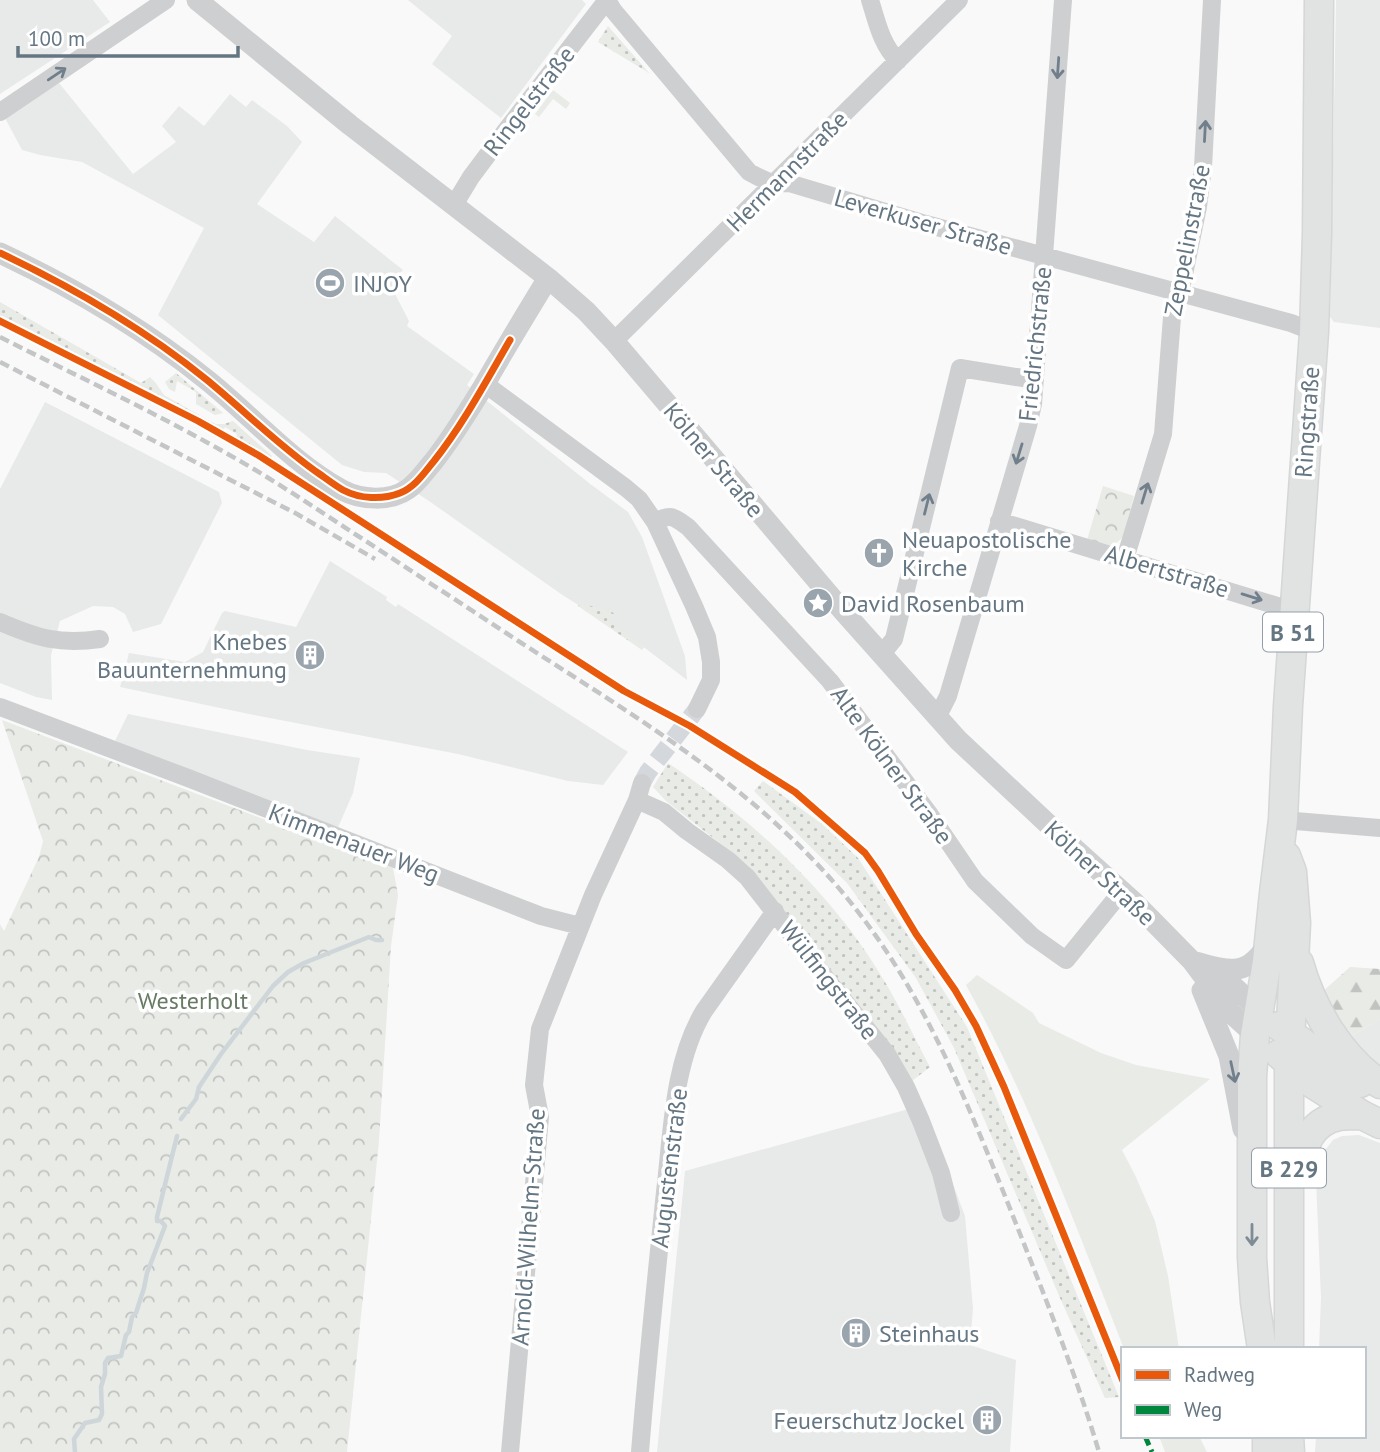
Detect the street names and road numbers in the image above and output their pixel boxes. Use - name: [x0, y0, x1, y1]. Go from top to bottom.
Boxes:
- street label: Ringelstraße: [477, 40, 581, 162]
- street label: Hermannstraße: [720, 104, 854, 238]
- street label: Zeppelinstraße: [1157, 162, 1217, 318]
- street label: Leverkuser Straße: [831, 182, 1015, 262]
- street label: Friedrichstraße: [1011, 265, 1059, 423]
- street label: Ringstraße: [1288, 365, 1326, 479]
- street label: Kölner Straße: [657, 396, 771, 524]
- street label: Albertstraße: [1101, 537, 1233, 605]
- road number: B 51: [1263, 612, 1323, 652]
- street label: Alte Kölner Straße: [824, 680, 960, 850]
- street label: Kimmenauer Weg: [264, 796, 444, 890]
- street label: Kölner Straße: [1038, 814, 1162, 932]
- street label: Wülfingstraße: [773, 914, 885, 1046]
- street label: Augustenstraße: [644, 1086, 694, 1250]
- street label: Arnold-Wilhelm-Straße: [504, 1107, 552, 1347]
- road number: B 229: [1252, 1148, 1326, 1188]

